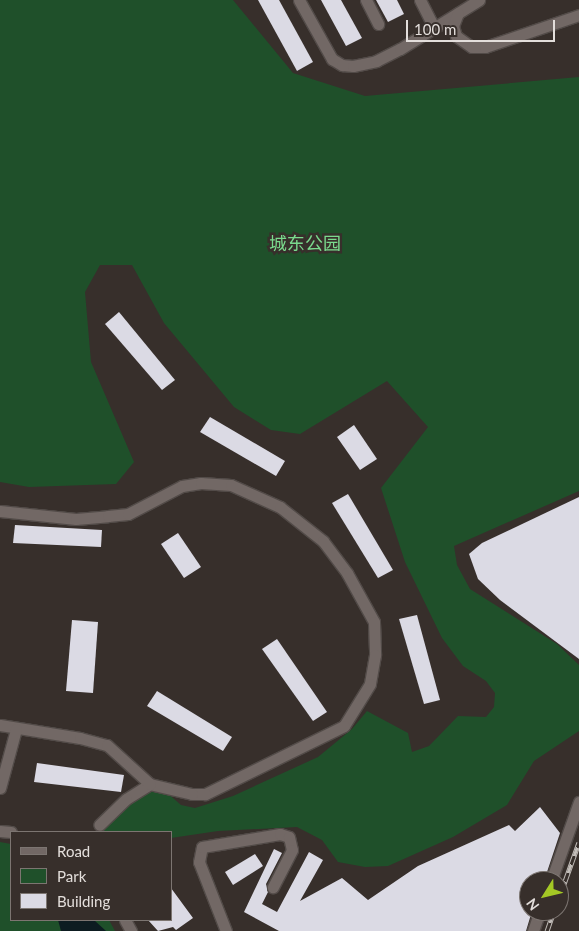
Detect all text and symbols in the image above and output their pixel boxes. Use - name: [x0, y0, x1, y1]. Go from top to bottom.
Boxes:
- scale bar: [409, 10, 558, 42]
- text: 100 m: [414, 20, 456, 38]
- park label: 城东公园: [269, 232, 341, 254]
- legend: [10, 831, 172, 921]
- text: Road: [57, 842, 90, 860]
- text: Park: [57, 867, 86, 885]
- north arrow: [519, 871, 569, 921]
- text: Building: [57, 892, 110, 910]
- text: N: [522, 895, 542, 914]

